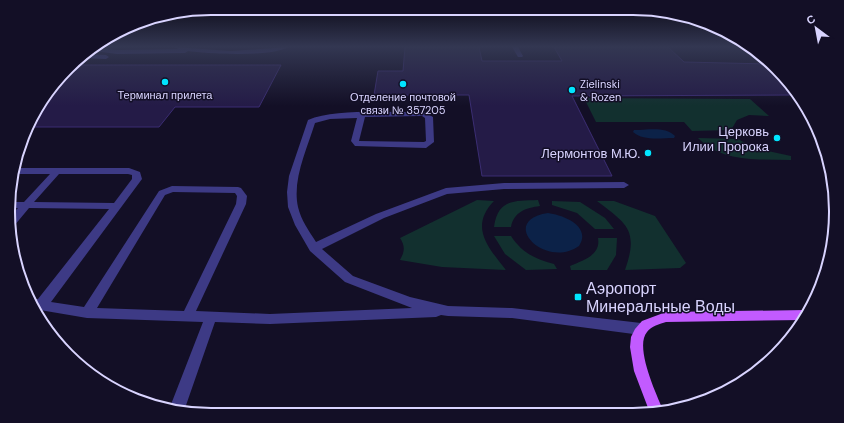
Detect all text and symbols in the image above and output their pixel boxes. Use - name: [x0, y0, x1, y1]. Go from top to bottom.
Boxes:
- north arrow: [796, 8, 836, 48]
- text: С: [804, 11, 818, 28]
- marker: Терминал прилета: [160, 77, 170, 87]
- place label: Zielinski & Rozen: [580, 77, 621, 104]
- marker: Отделение почтовой связи № 357205: [398, 79, 408, 89]
- marker: Zielinski & Rozen: [567, 85, 577, 95]
- place label: Терминал прилета: [117, 88, 213, 102]
- place label: Отделение почтовой связи № 357205: [350, 90, 456, 117]
- place label: Церковь Илии Пророка: [683, 123, 770, 155]
- marker: Церковь Илии Пророка: [772, 133, 782, 143]
- place label: Лермонтов М.Ю.: [541, 145, 640, 162]
- marker: Лермонтов М.Ю.: [643, 148, 653, 158]
- place label: Аэропорт Минеральные Воды: [586, 278, 735, 317]
- marker: Аэропорт Минеральные Воды: [573, 292, 583, 302]

